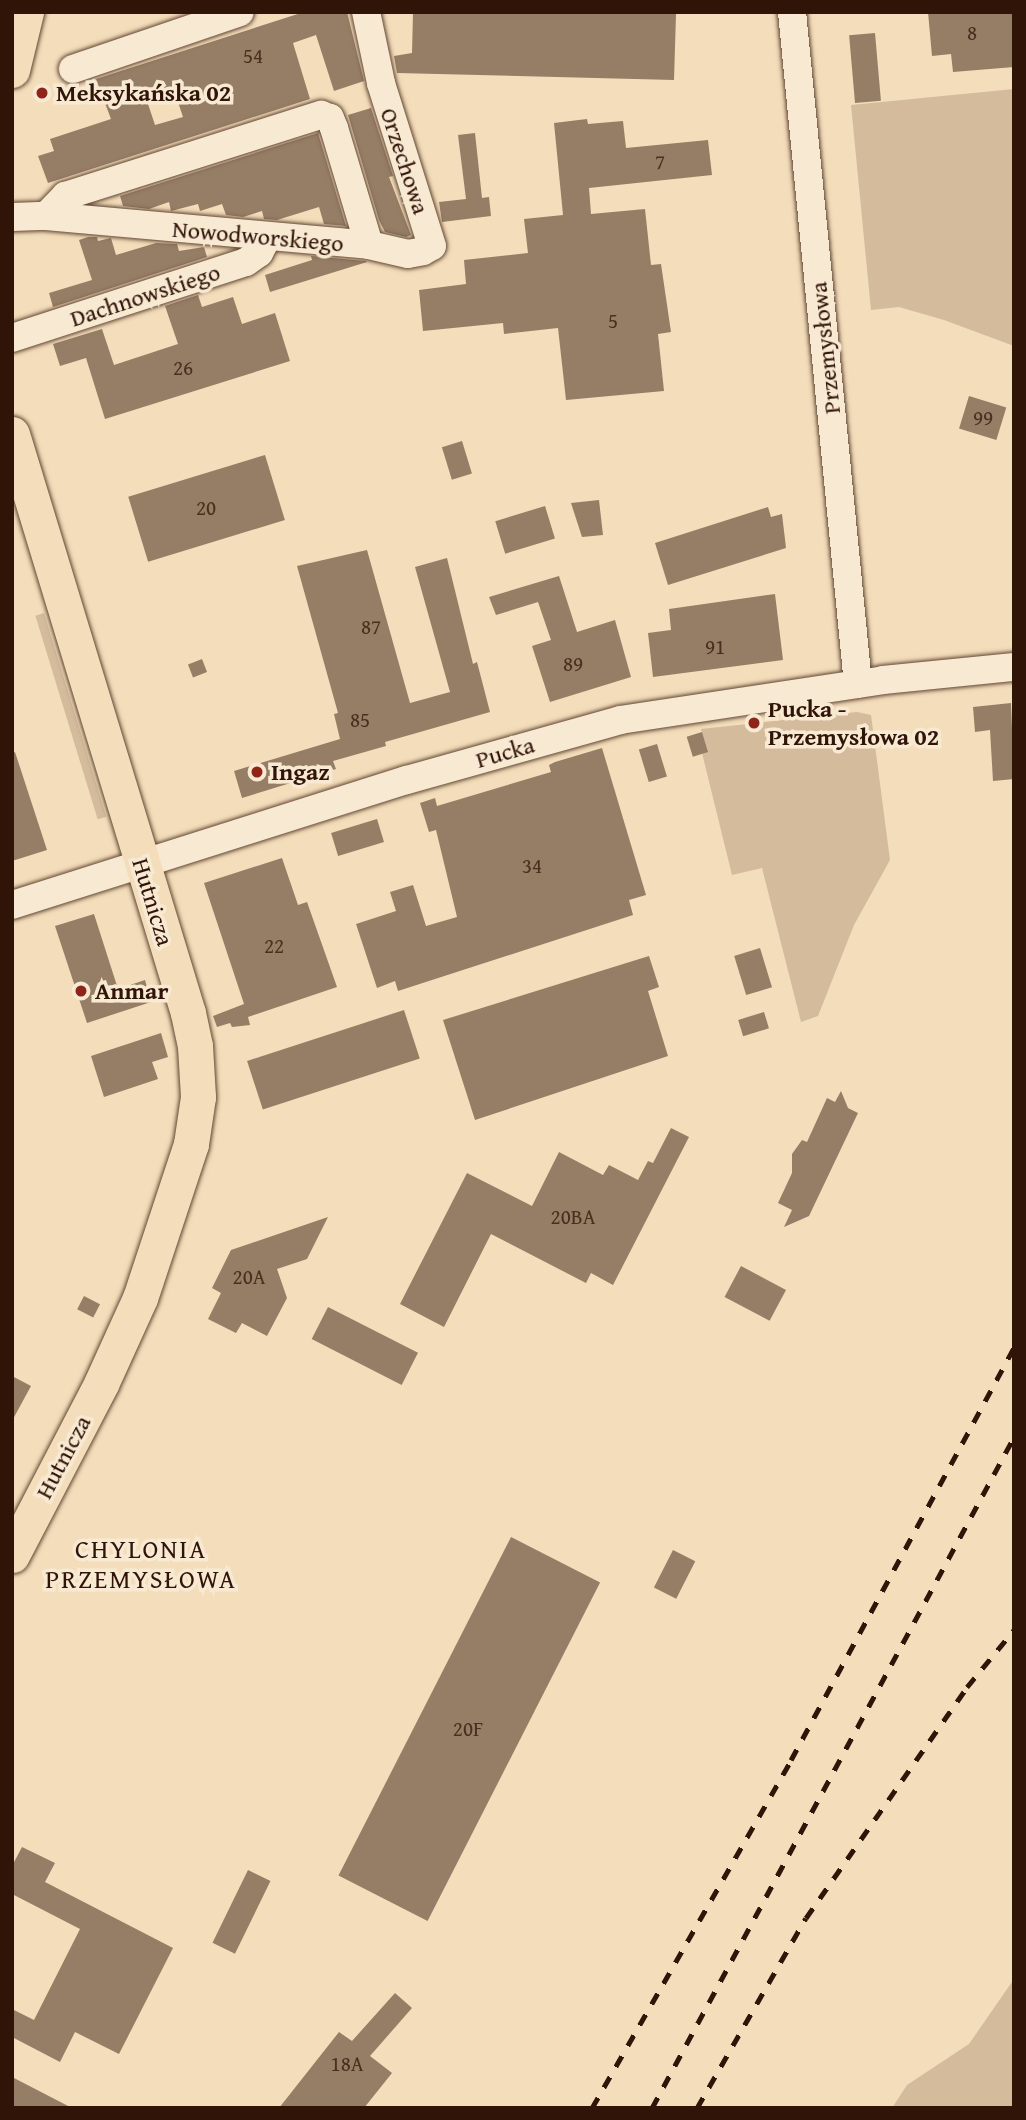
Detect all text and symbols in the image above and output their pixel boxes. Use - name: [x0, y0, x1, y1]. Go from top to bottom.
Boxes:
- house number: 8: [967, 20, 977, 46]
- house number: 54: [243, 43, 263, 69]
- place label: Meksykańska 02: [56, 79, 231, 107]
- marker: Meksykańska 02: [34, 85, 50, 101]
- street label: Orzechowa: [374, 104, 436, 218]
- house number: 7: [655, 149, 665, 175]
- street label: Nowodworskiego: [171, 214, 345, 258]
- street label: Dachnowskiego: [66, 257, 224, 333]
- street label: Przemysłowa: [804, 281, 846, 415]
- house number: 5: [608, 308, 618, 334]
- house number: 26: [173, 355, 193, 381]
- house number: 99: [973, 405, 993, 431]
- house number: 20: [196, 495, 216, 521]
- house number: 87: [361, 614, 381, 640]
- house number: 91: [705, 634, 725, 660]
- house number: 89: [563, 651, 583, 677]
- place label: Pucka - Przemysłowa 02: [768, 695, 939, 751]
- house number: 85: [350, 707, 370, 733]
- marker: Pucka - Przemysłowa 02: [746, 715, 762, 731]
- street label: Pucka: [472, 730, 538, 774]
- place label: Ingaz: [271, 758, 330, 786]
- marker: Ingaz: [249, 764, 265, 780]
- house number: 34: [522, 853, 542, 879]
- street label: Hutnicza: [126, 855, 180, 949]
- house number: 22: [264, 933, 284, 959]
- place label: Anmar: [95, 977, 168, 1005]
- marker: Anmar: [73, 983, 89, 999]
- house number: 20BA: [551, 1204, 595, 1230]
- house number: 20A: [233, 1264, 265, 1290]
- street label: Hutnicza: [29, 1410, 97, 1504]
- district label: CHYLONIA PRZEMYSŁOWA: [47, 1533, 235, 1594]
- house number: 20F: [453, 1716, 483, 1742]
- house number: 18A: [331, 2051, 363, 2077]

